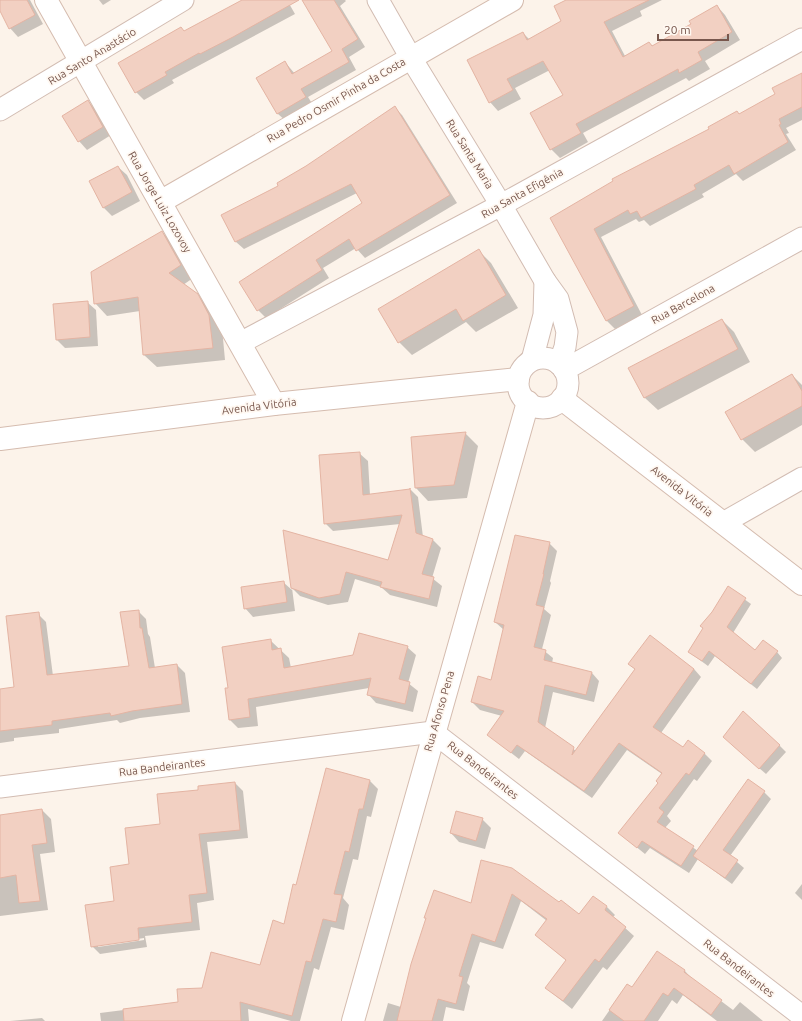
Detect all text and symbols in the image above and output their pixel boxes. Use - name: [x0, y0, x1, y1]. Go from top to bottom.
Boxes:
- scale bar: [658, 16, 728, 42]
- text: 20 m: [664, 23, 691, 36]
- street label: Rua Santo Anastácio: [46, 25, 138, 87]
- street label: Rua Pedro Osmir Pinha da Costa: [265, 55, 407, 145]
- street label: Rua Santa Maria: [444, 117, 496, 191]
- street label: Rua Jorge Luiz Lozovoy: [126, 149, 194, 255]
- street label: Rua Santa Efigênia: [479, 166, 565, 220]
- street label: Rua Barcelona: [649, 282, 717, 326]
- street label: Avenida Vitória: [221, 395, 297, 417]
- street label: Avenida Vitória: [649, 463, 715, 519]
- street label: Rua Afonso Pena: [422, 669, 456, 753]
- street label: Rua Bandeirantes: [445, 739, 521, 802]
- street label: Rua Bandeirantes: [118, 756, 206, 778]
- street label: Rua Bandeirantes: [701, 937, 777, 1000]

